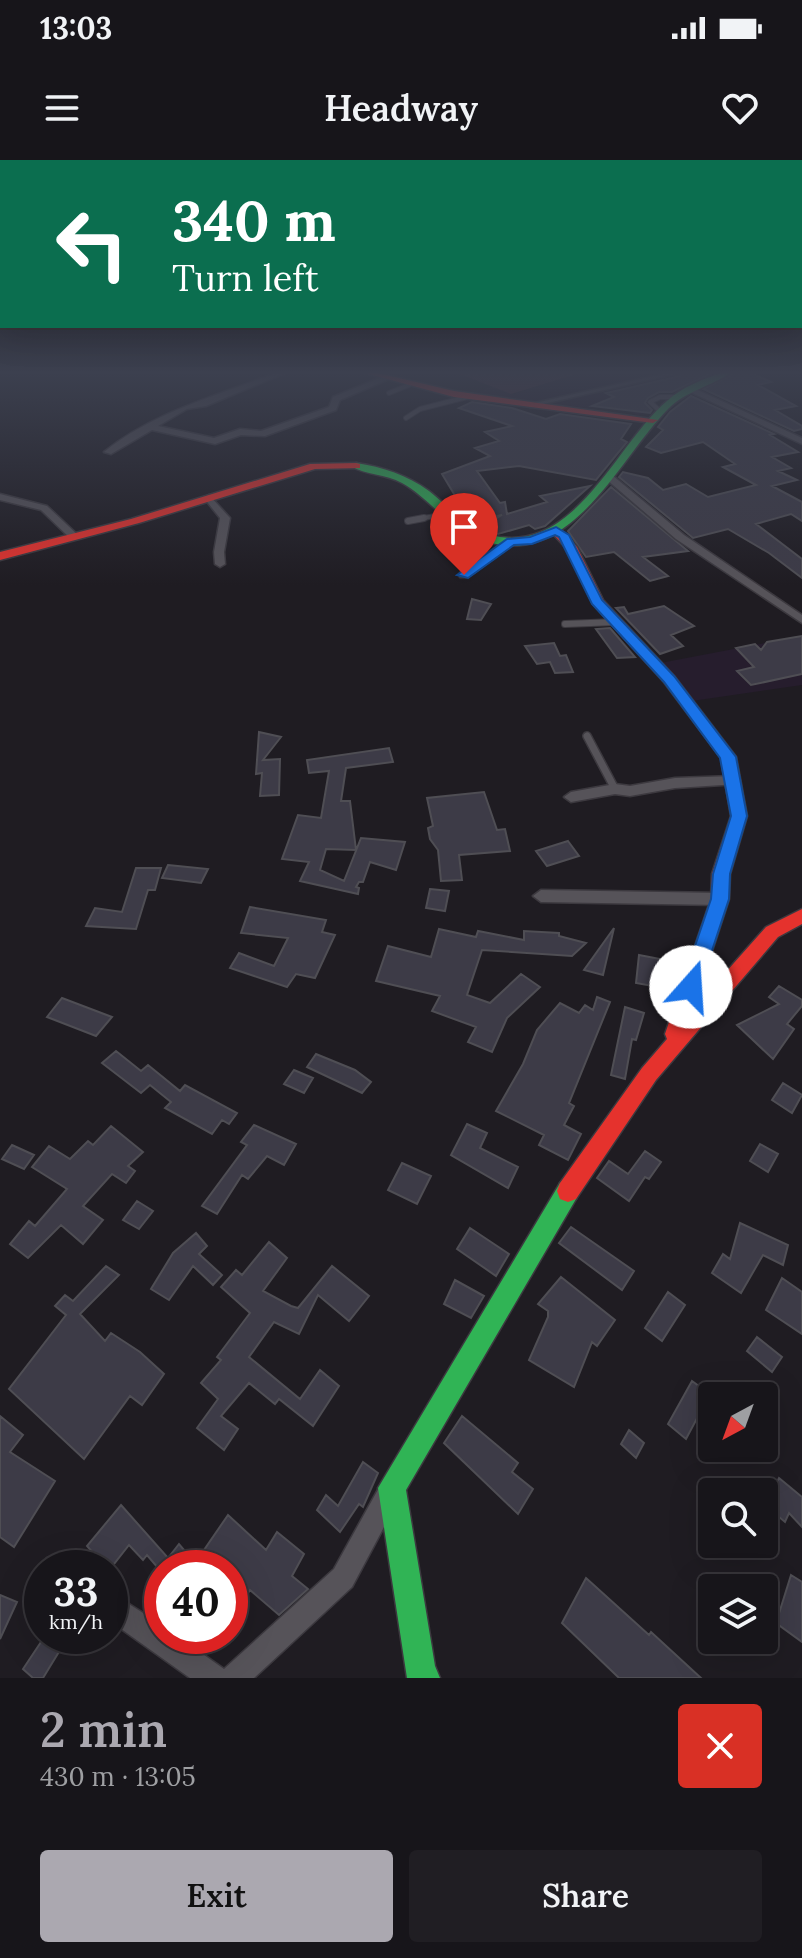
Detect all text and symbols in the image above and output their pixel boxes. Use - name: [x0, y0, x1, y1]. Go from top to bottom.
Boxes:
- text: 13:03: [40, 9, 112, 47]
- text: Headway: [324, 85, 478, 131]
- icon: menu: [40, 86, 84, 130]
- icon: heart: [718, 86, 762, 130]
- text: 340 m: [172, 185, 336, 256]
- icon: left: [40, 192, 144, 296]
- text: Turn left: [172, 255, 319, 301]
- pin: [430, 493, 498, 575]
- icon: arrive: [442, 505, 486, 549]
- position arrow: [649, 945, 733, 1029]
- north arrow: [698, 1382, 778, 1462]
- map controls: [698, 1382, 778, 1654]
- button: search: [698, 1478, 778, 1558]
- speed limit sign: 40: [144, 1550, 248, 1654]
- text: 33: [54, 1566, 98, 1617]
- button: layers: [698, 1574, 778, 1654]
- text: km/h: [49, 1609, 103, 1634]
- text: 2 min: [40, 1699, 167, 1760]
- button: close: [678, 1704, 762, 1788]
- text: 430 m · 13:05: [40, 1760, 196, 1793]
- button: Exit: [40, 1850, 393, 1942]
- button: Share: [409, 1850, 762, 1942]

